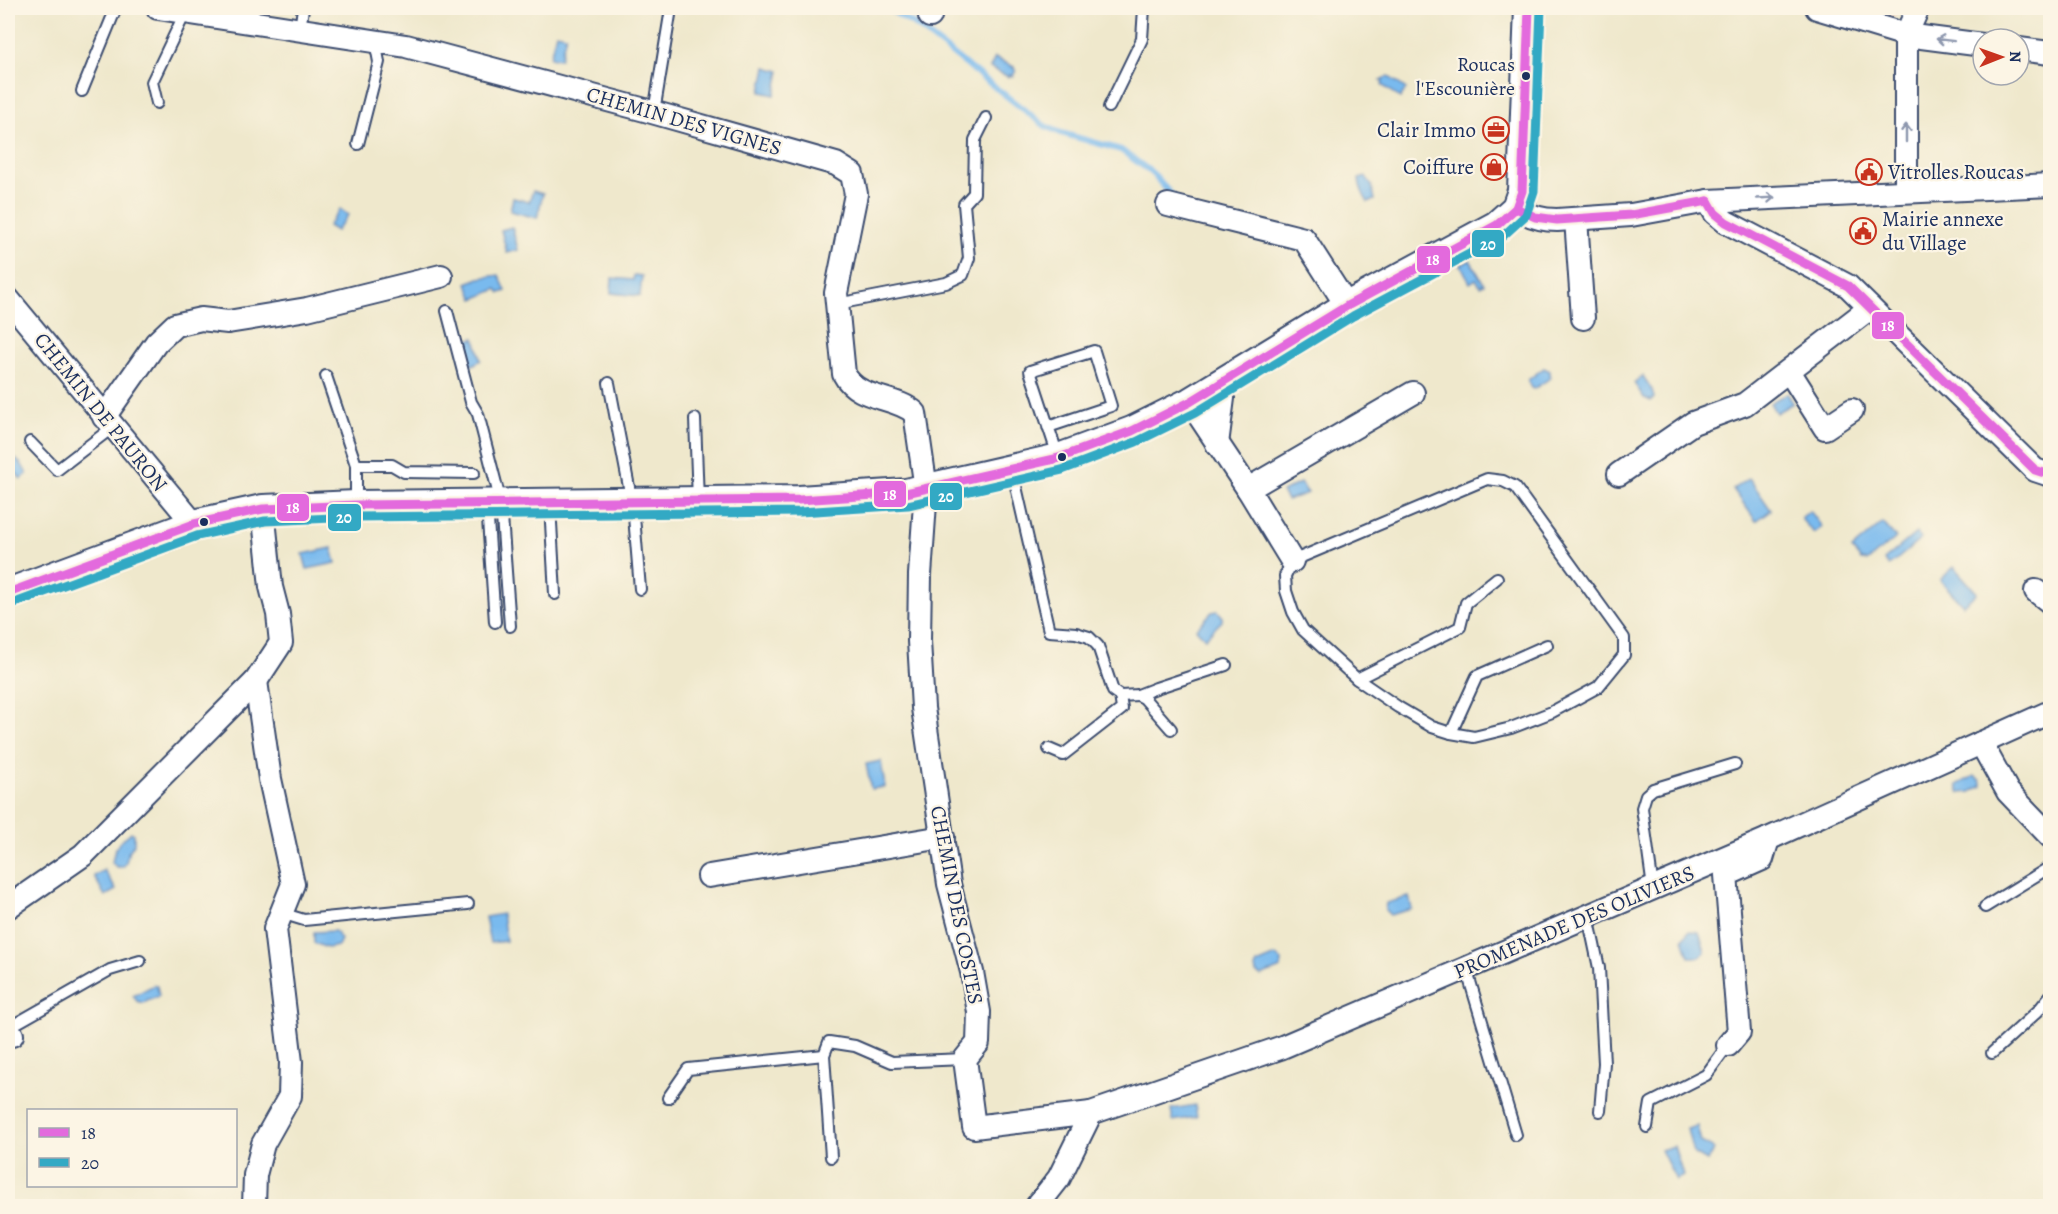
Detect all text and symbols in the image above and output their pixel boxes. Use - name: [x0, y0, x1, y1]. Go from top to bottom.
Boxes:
- north arrow: [1971, 27, 2031, 87]
- one-way arrow: [1935, 34, 1955, 45]
- place label: Roucas l'Escounière: [1416, 51, 1515, 102]
- text: N: [2004, 51, 2026, 63]
- marker: Roucas l'Escounière: [1520, 70, 1532, 82]
- street label: CHEMIN DES VIGNES: [583, 80, 785, 162]
- office icon: Clair Immo: [1481, 115, 1511, 145]
- place label: Clair Immo: [1377, 116, 1476, 144]
- one-way arrow: [1900, 123, 1912, 143]
- shop icon: Coiffure: [1479, 152, 1509, 182]
- place label: Coiffure: [1403, 153, 1474, 181]
- public building icon: Vitrolles Roucas: [1854, 157, 1884, 187]
- place label: Vitrolles Roucas: [1887, 158, 2024, 186]
- one-way arrow: [1756, 193, 1776, 204]
- place label: Mairie annexe du Village: [1882, 205, 2004, 257]
- public building icon: Mairie annexe du Village: [1848, 216, 1878, 246]
- line badge: 20: [1471, 229, 1505, 258]
- text: 20: [1480, 234, 1496, 256]
- line badge: 18: [1416, 245, 1451, 274]
- text: 18: [1426, 249, 1440, 271]
- line badge: 18: [1871, 311, 1905, 340]
- text: 18: [1881, 315, 1895, 337]
- street label: CHEMIN DE PAURON: [28, 327, 174, 497]
- unlabelled marker: [1056, 451, 1068, 463]
- line badge: 18: [873, 480, 907, 508]
- line badge: 20: [929, 482, 963, 511]
- text: 18: [883, 484, 897, 506]
- text: 20: [938, 486, 954, 508]
- line badge: 18: [276, 493, 310, 522]
- text: 18: [286, 497, 300, 519]
- line badge: 20: [327, 503, 362, 532]
- text: 20: [336, 507, 352, 529]
- unlabelled marker: [198, 516, 210, 528]
- street label: CHEMIN DES COSTES: [924, 803, 990, 1007]
- street label: PROMENADE DES OLIVIERS: [1449, 859, 1699, 985]
- legend: [27, 1109, 237, 1187]
- text: 18: [81, 1121, 96, 1145]
- text: 20: [81, 1151, 99, 1175]

